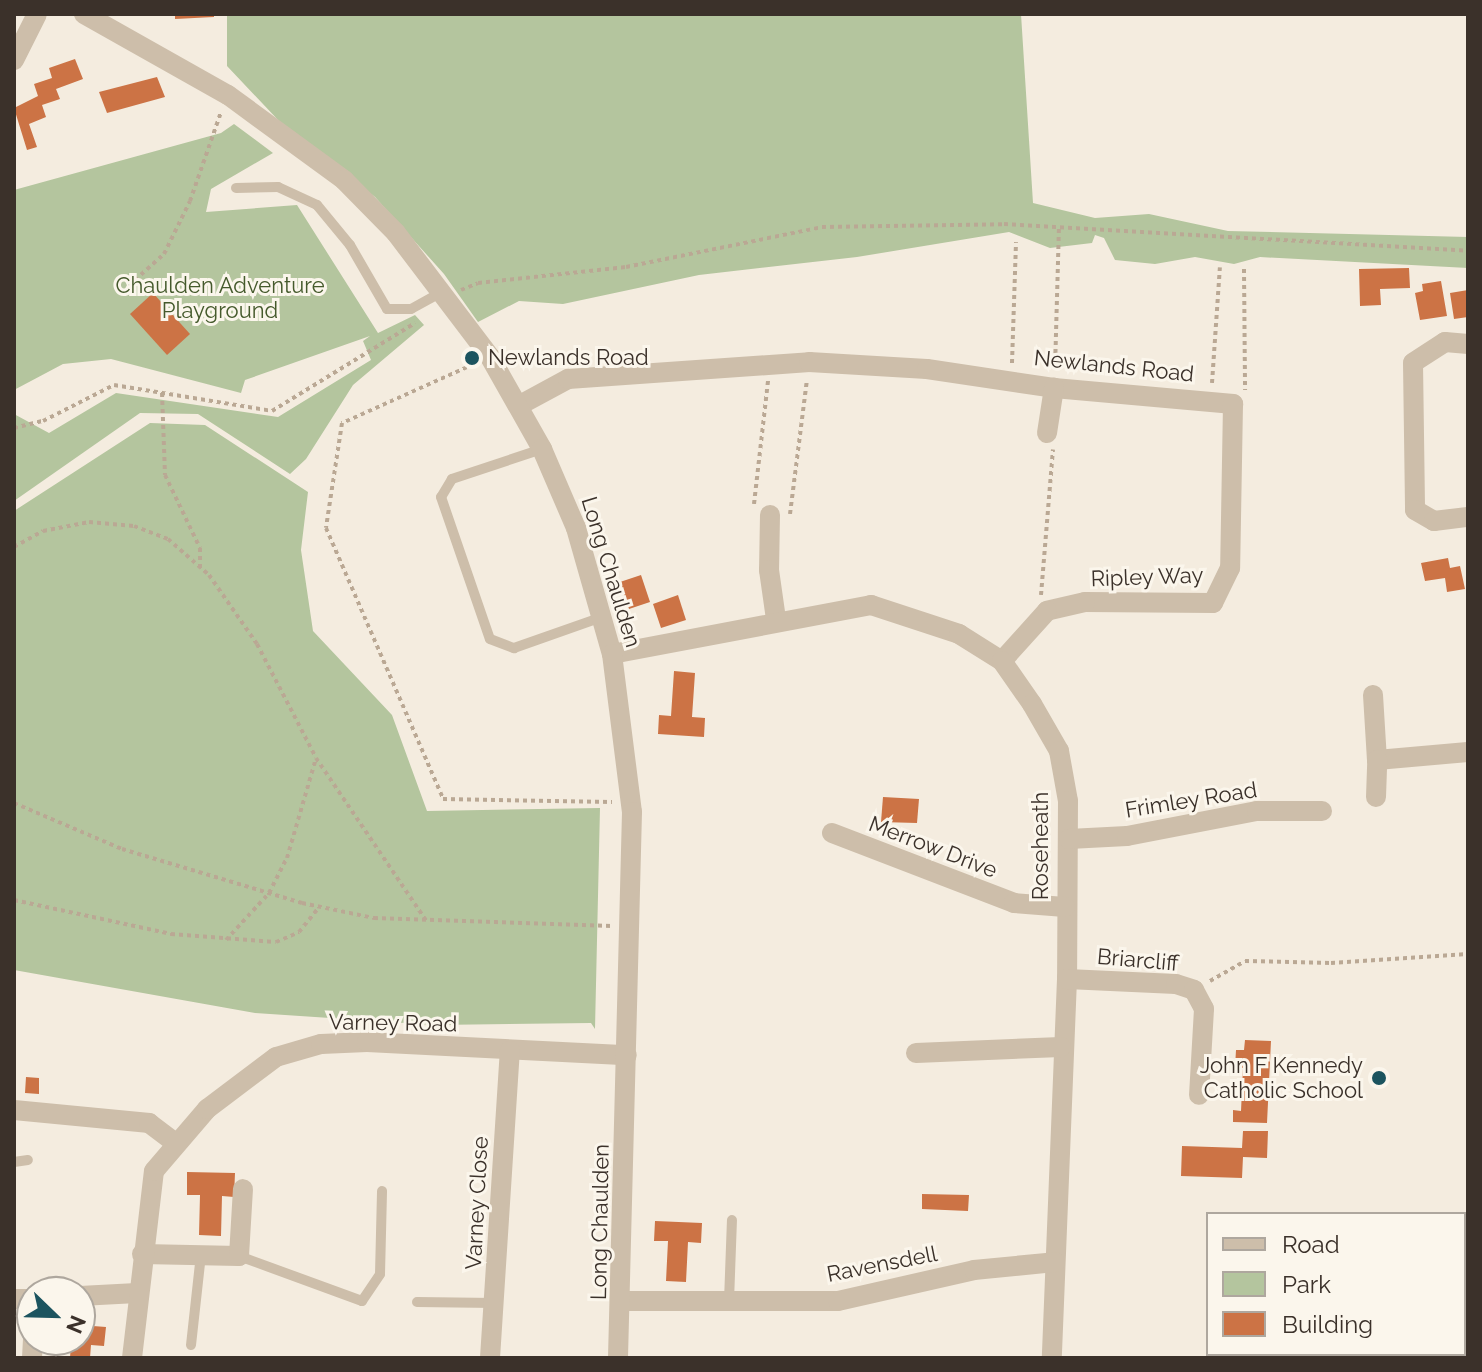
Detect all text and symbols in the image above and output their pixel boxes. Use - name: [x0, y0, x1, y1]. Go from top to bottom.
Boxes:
- park label: Chaulden Adventure Playground: [115, 272, 325, 324]
- street label: Newlands Road: [1033, 344, 1195, 388]
- place label: Newlands Road: [488, 345, 649, 371]
- marker: Newlands Road: [463, 349, 481, 367]
- street label: Long Chaulden: [576, 494, 646, 650]
- street label: Ripley Way: [1089, 562, 1205, 592]
- street label: Frimley Road: [1123, 777, 1259, 823]
- street label: Roseheath: [1028, 792, 1054, 900]
- street label: Merrow Drive: [865, 810, 1001, 884]
- street label: Briarcliff: [1096, 943, 1180, 977]
- street label: Varney Road: [328, 1009, 458, 1037]
- place label: John F Kennedy Catholic School: [1199, 1052, 1363, 1104]
- marker: John F Kennedy Catholic School: [1370, 1069, 1388, 1087]
- street label: Varney Close: [460, 1135, 494, 1271]
- street label: Long Chaulden: [585, 1144, 615, 1300]
- legend: [1206, 1212, 1466, 1356]
- text: Road: [1282, 1230, 1340, 1259]
- street label: Ravensdell: [824, 1240, 940, 1288]
- text: Park: [1282, 1270, 1331, 1299]
- north arrow: [16, 1276, 96, 1356]
- text: Building: [1282, 1310, 1373, 1339]
- text: N: [61, 1312, 92, 1337]

